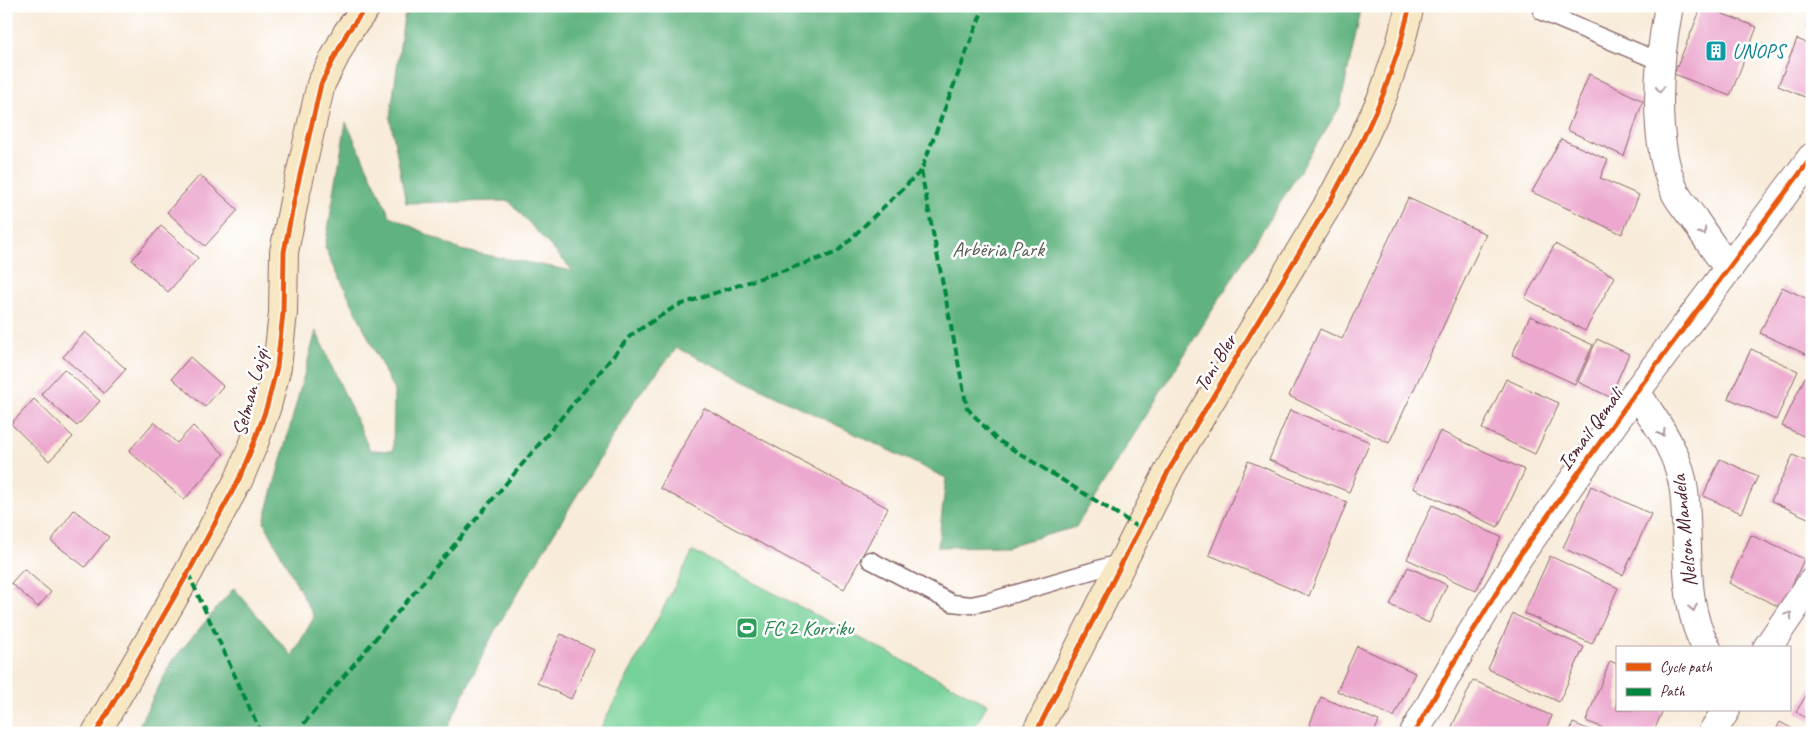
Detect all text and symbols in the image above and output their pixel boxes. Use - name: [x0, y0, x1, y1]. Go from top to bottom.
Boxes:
- place label: UNOPS: [1732, 38, 1788, 64]
- building icon: UNOPS: [1704, 39, 1728, 63]
- one-way arrow: [1654, 85, 1665, 93]
- one-way arrow: [1697, 226, 1706, 236]
- park label: Arbëria Park: [952, 236, 1045, 262]
- street label: Toni Bler: [1188, 328, 1243, 396]
- street label: Selman Lajqi: [226, 342, 275, 439]
- street label: Ismail Qemali: [1551, 380, 1630, 475]
- one-way arrow: [1656, 428, 1666, 437]
- street label: Nelson Mandela: [1665, 472, 1703, 588]
- one-way arrow: [1688, 604, 1698, 613]
- one-way arrow: [1783, 611, 1792, 620]
- place label: FC 2 Korriku: [763, 615, 855, 641]
- sports icon: FC 2 Korriku: [735, 616, 759, 640]
- legend: [1616, 646, 1790, 712]
- text: Cycle path: [1660, 658, 1712, 677]
- text: Path: [1660, 682, 1686, 701]

